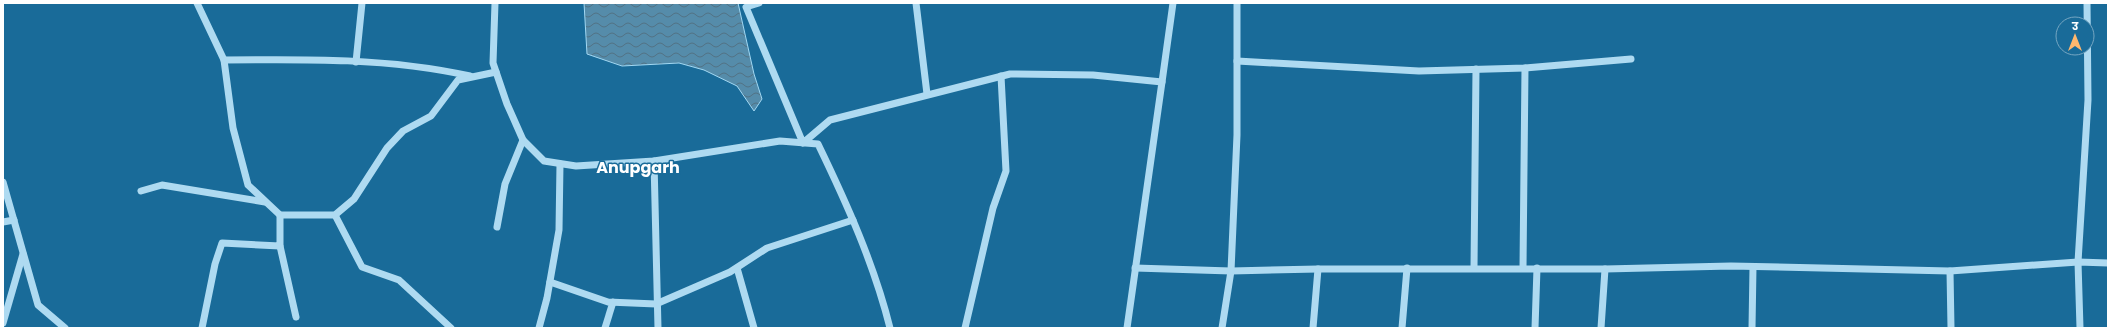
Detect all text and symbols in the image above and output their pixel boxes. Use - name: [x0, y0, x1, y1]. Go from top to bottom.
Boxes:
- north arrow: [2055, 16, 2095, 56]
- text: उ: [2071, 18, 2079, 34]
- district label: Anupgarh: [596, 156, 680, 179]

